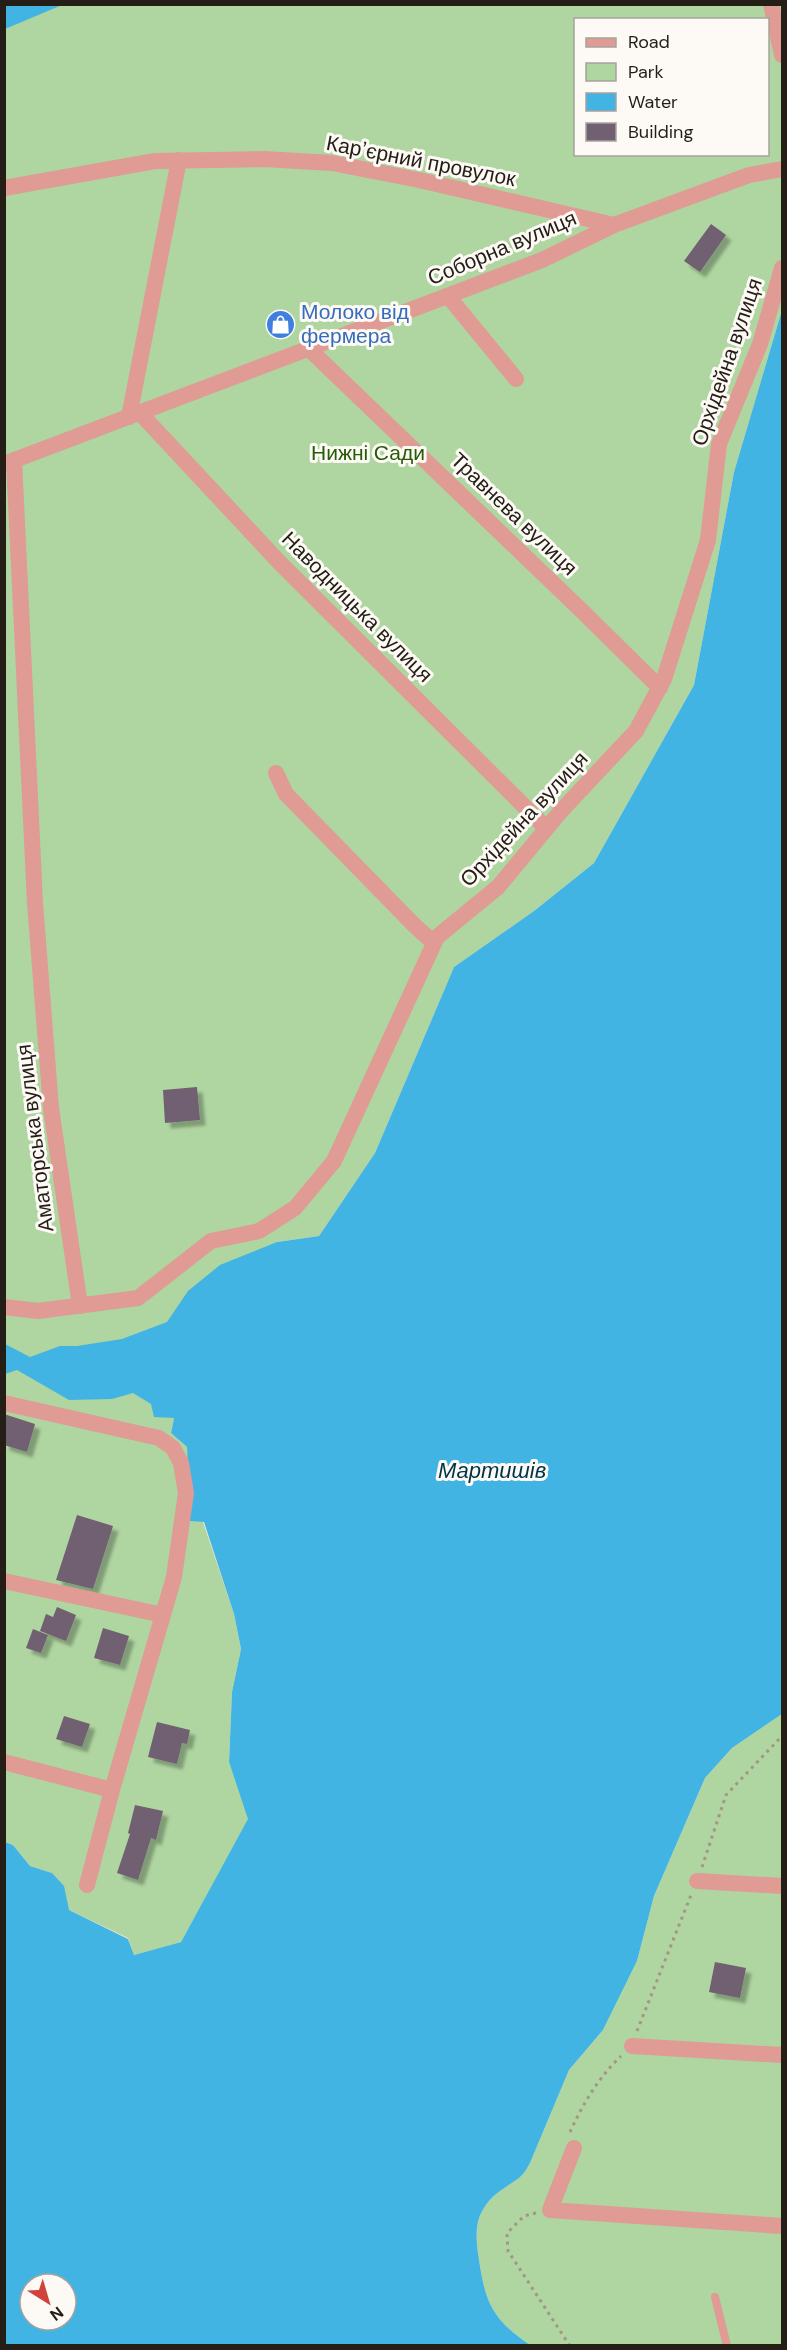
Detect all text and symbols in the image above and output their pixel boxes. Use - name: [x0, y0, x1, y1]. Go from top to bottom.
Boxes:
- legend: [574, 18, 769, 156]
- text: Road: [628, 30, 670, 54]
- text: Park: [628, 60, 664, 84]
- text: Water: [628, 90, 678, 114]
- text: Building: [628, 120, 693, 144]
- street label: Карʼєрний провулок: [324, 129, 519, 193]
- street label: Соборна вулиця: [423, 204, 581, 292]
- street label: Орхідейна вулиця: [685, 274, 769, 450]
- place label: Молоко від фермера: [301, 298, 409, 350]
- shop icon: Молоко від фермера: [264, 308, 296, 340]
- park label: Нижні Сади: [311, 439, 425, 467]
- street label: Травнева вулиця: [445, 446, 583, 582]
- street label: Наводницька вулиця: [275, 525, 439, 689]
- street label: Орхідейна вулиця: [454, 745, 594, 893]
- street label: Аматорська вулиця: [10, 1043, 60, 1233]
- water label: Мартишів: [438, 1456, 546, 1485]
- north arrow: [18, 2272, 78, 2332]
- text: N: [46, 2302, 68, 2325]

